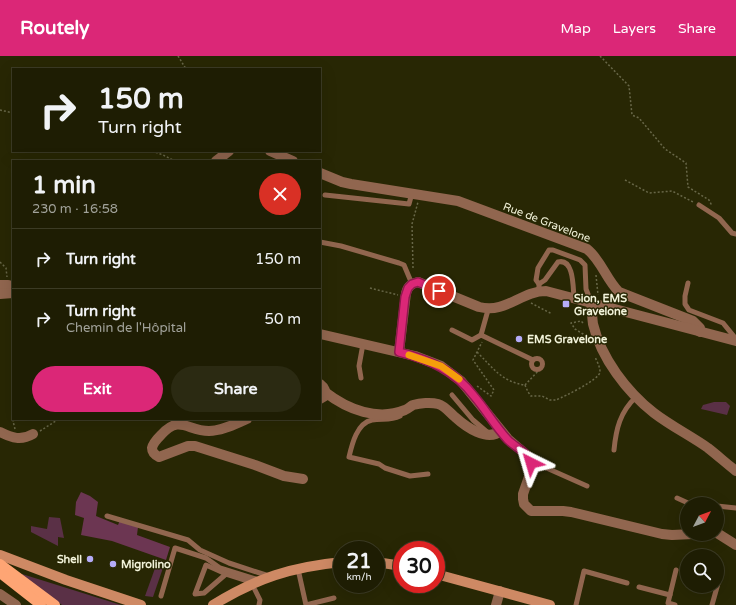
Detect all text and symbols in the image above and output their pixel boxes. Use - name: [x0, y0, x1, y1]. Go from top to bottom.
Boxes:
- text: Routely: [20, 17, 89, 39]
- text: Map: [561, 20, 591, 37]
- text: Layers: [613, 20, 656, 37]
- text: Share: [678, 20, 716, 37]
- text: 150 m: [98, 82, 184, 116]
- icon: right: [32, 84, 84, 136]
- text: Turn right: [98, 116, 182, 138]
- text: 1 min: [32, 171, 96, 200]
- button: close: [259, 173, 301, 215]
- street label: Rue de Gravelone: [501, 200, 592, 245]
- text: 230 m · 16:58: [32, 201, 118, 217]
- icon: right: [32, 248, 54, 270]
- text: Turn right: [66, 250, 136, 268]
- text: 150 m: [255, 250, 301, 268]
- pin: [422, 274, 456, 308]
- icon: arrive: [428, 280, 450, 302]
- place label: Sion, EMS Gravelone: [574, 292, 628, 318]
- marker: Sion, EMS Gravelone: [561, 299, 571, 309]
- text: Turn right: [66, 302, 136, 320]
- icon: right: [32, 308, 54, 330]
- text: 50 m: [264, 310, 301, 328]
- text: Chemin de l'Hôpital: [66, 320, 186, 336]
- place label: EMS Gravelone: [527, 333, 608, 346]
- marker: EMS Gravelone: [514, 334, 524, 344]
- button: Exit: [32, 366, 163, 412]
- button: Share: [171, 366, 301, 412]
- position arrow: [510, 442, 552, 484]
- north arrow: [680, 497, 724, 541]
- map controls: [680, 497, 724, 593]
- speed limit sign: 30: [393, 541, 445, 593]
- button: search: [680, 549, 724, 593]
- text: 21: [346, 550, 372, 574]
- place label: Shell: [57, 553, 82, 566]
- marker: Shell: [85, 554, 95, 564]
- place label: Migrolino: [121, 558, 171, 572]
- marker: Migrolino: [108, 559, 118, 569]
- text: km/h: [346, 571, 372, 583]

